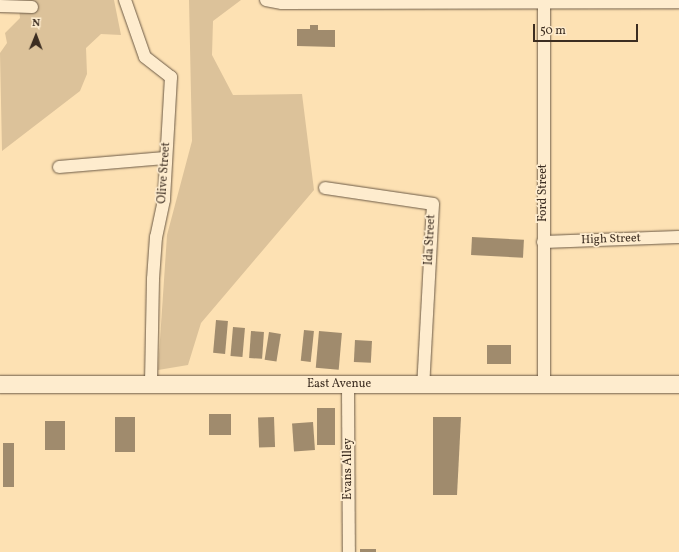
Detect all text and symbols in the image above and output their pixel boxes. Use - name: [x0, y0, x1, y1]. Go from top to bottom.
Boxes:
- north arrow: [16, 16, 56, 56]
- text: N: [32, 16, 40, 31]
- scale bar: [535, 16, 640, 42]
- text: 50 m: [540, 23, 566, 39]
- street label: Olive Street: [156, 142, 174, 204]
- street label: Ford Street: [537, 164, 551, 222]
- street label: Ida Street: [422, 214, 440, 266]
- street label: High Street: [581, 232, 641, 248]
- street label: East Avenue: [307, 378, 371, 392]
- street label: Evans Alley: [342, 438, 356, 500]

